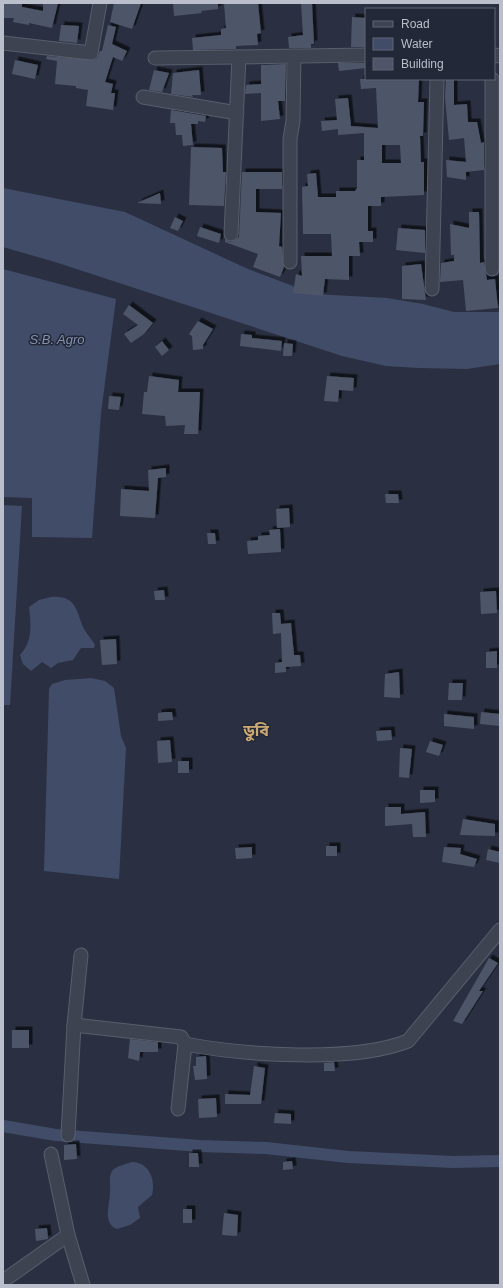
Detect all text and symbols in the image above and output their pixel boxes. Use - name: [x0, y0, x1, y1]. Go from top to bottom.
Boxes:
- legend: [365, 8, 495, 80]
- text: Road: [401, 17, 430, 31]
- text: Water: [401, 37, 433, 51]
- text: Building: [401, 57, 444, 71]
- water label: S.B. Agro: [29, 332, 85, 347]
- district label: ডুবি: [242, 722, 269, 742]

